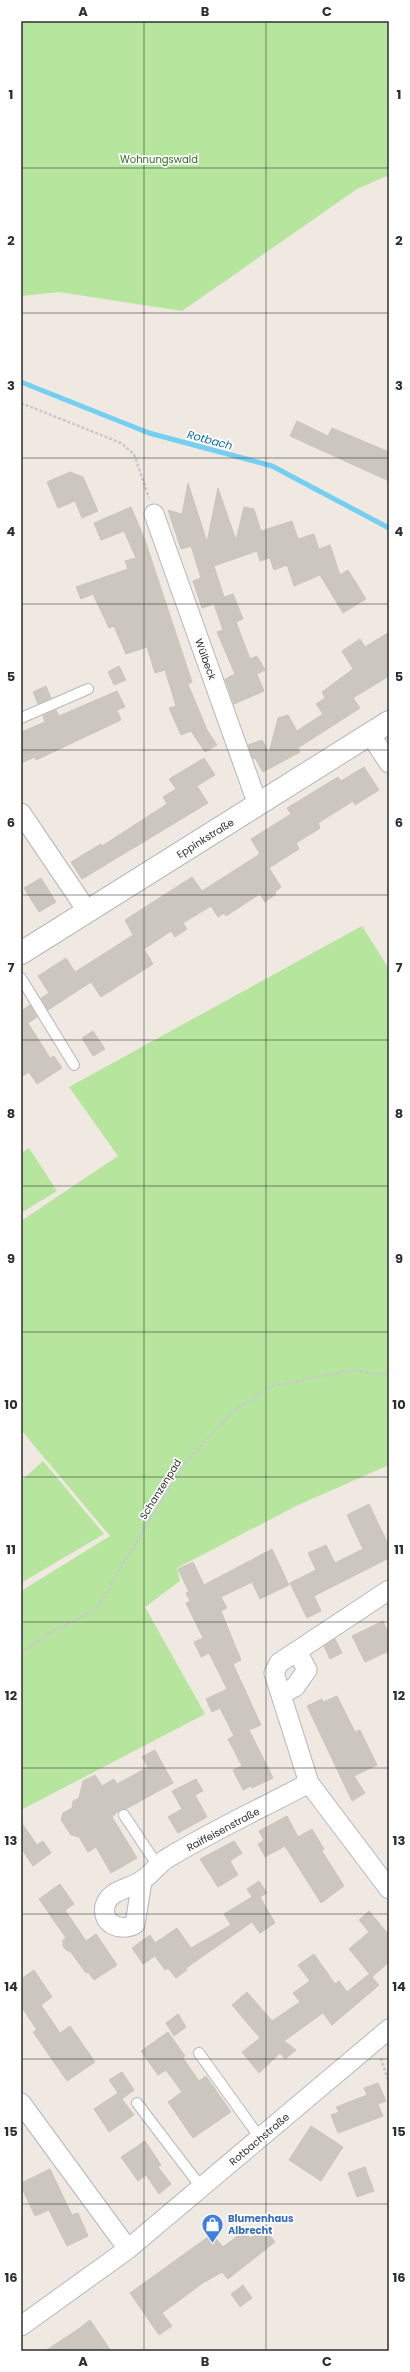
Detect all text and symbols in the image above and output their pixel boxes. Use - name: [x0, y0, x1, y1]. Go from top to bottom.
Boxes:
- text: A: [78, 2, 88, 21]
- text: B: [201, 2, 210, 21]
- text: C: [322, 2, 332, 21]
- text: 1: [9, 85, 13, 104]
- text: 1: [397, 85, 401, 104]
- park label: Wohnungswald: [120, 152, 198, 167]
- text: 2: [7, 231, 15, 250]
- text: 2: [395, 231, 403, 250]
- text: 3: [7, 376, 15, 395]
- text: 3: [395, 376, 403, 395]
- water label: Rotbach: [186, 426, 234, 454]
- text: 4: [7, 522, 16, 541]
- text: 4: [395, 522, 404, 541]
- street label: Wülbeck: [191, 636, 220, 683]
- text: 5: [7, 667, 15, 686]
- text: 5: [395, 667, 403, 686]
- text: 6: [7, 813, 15, 832]
- text: 6: [395, 813, 403, 832]
- street label: Eppinkstraße: [174, 815, 237, 862]
- text: 7: [8, 958, 15, 977]
- text: 7: [396, 958, 403, 977]
- text: 8: [7, 1104, 15, 1123]
- text: 8: [395, 1104, 403, 1123]
- text: 9: [7, 1249, 15, 1268]
- text: 9: [395, 1249, 403, 1268]
- text: 10: [4, 1395, 18, 1414]
- text: 10: [392, 1395, 406, 1414]
- street label: Schanzenpad: [136, 1456, 185, 1522]
- text: 11: [6, 1540, 16, 1559]
- text: 11: [394, 1540, 404, 1559]
- text: 12: [5, 1686, 18, 1705]
- text: 12: [393, 1686, 406, 1705]
- street label: Raiffeisenstraße: [184, 1804, 262, 1855]
- text: 13: [5, 1831, 18, 1850]
- text: 13: [393, 1831, 406, 1850]
- text: 14: [4, 1977, 18, 1996]
- text: 14: [392, 1977, 406, 1996]
- street label: Rotbachstraße: [226, 2110, 293, 2169]
- text: 15: [4, 2122, 18, 2141]
- text: 15: [392, 2122, 406, 2141]
- shop icon: Blumenhaus Albrecht: [199, 2211, 225, 2244]
- place label: Blumenhaus Albrecht: [228, 2211, 294, 2238]
- text: 16: [4, 2268, 18, 2287]
- text: 16: [392, 2268, 406, 2287]
- text: A: [78, 2352, 88, 2371]
- text: B: [201, 2352, 210, 2371]
- text: C: [322, 2352, 332, 2371]

